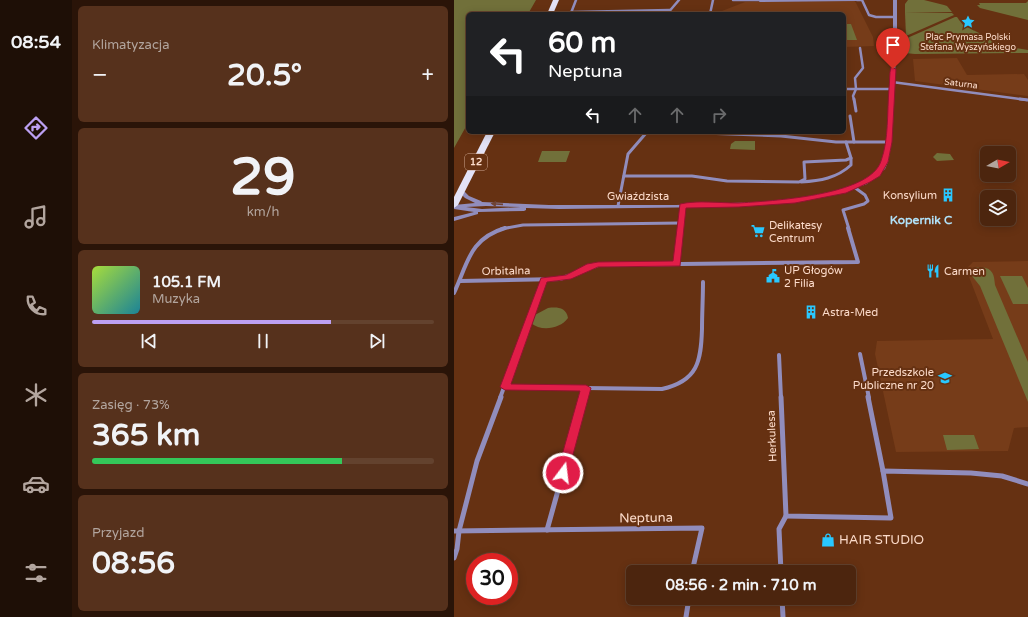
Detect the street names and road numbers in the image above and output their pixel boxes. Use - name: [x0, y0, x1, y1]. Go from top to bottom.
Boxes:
- street label: Saturna: [944, 77, 978, 91]
- road number: 12: [465, 154, 487, 170]
- street label: Gwiaździsta: [607, 190, 669, 203]
- street label: Orbitalna: [482, 264, 530, 278]
- street label: Herkulesa: [765, 410, 779, 462]
- street label: Neptuna: [619, 510, 673, 526]

